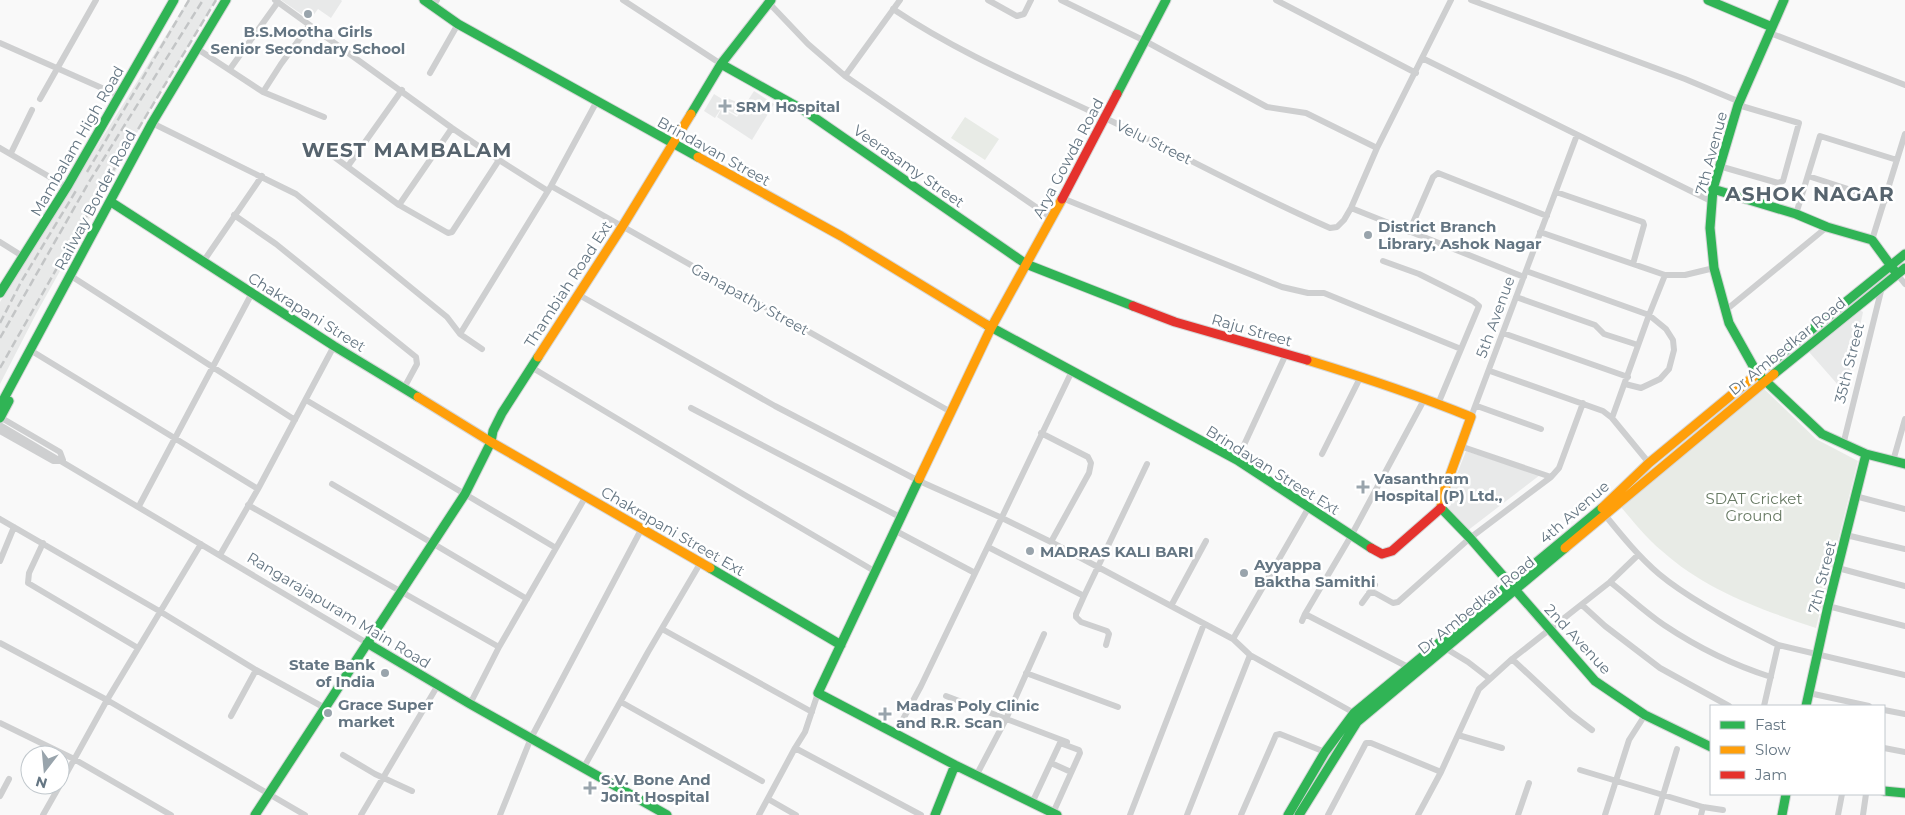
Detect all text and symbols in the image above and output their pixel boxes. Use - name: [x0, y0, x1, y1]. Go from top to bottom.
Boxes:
- marker: B.S.Mootha Girls Senior Secondary School: [302, 8, 314, 20]
- place label: B.S.Mootha Girls Senior Secondary School: [211, 22, 405, 58]
- street label: Mambalam High Road: [26, 62, 128, 220]
- street label: Arya Gowda Road: [1028, 95, 1108, 221]
- place label: SRM Hospital: [736, 97, 840, 116]
- marker: SRM Hospital: [718, 99, 732, 113]
- street label: 7th Avenue: [1691, 109, 1731, 197]
- street label: Brindavan Street: [654, 112, 774, 190]
- street label: Velu Street: [1113, 115, 1195, 169]
- street label: Veerasamy Street: [850, 121, 968, 211]
- street label: Railway Border Road: [50, 127, 140, 273]
- district label: WEST MAMBALAM: [302, 138, 512, 162]
- district label: ASHOK NAGAR: [1724, 182, 1895, 206]
- street label: Thambiah Road Ext: [520, 217, 616, 351]
- place label: District Branch Library, Ashok Nagar: [1378, 217, 1542, 253]
- marker: District Branch Library, Ashok Nagar: [1362, 229, 1374, 241]
- street label: Ganapathy Street: [688, 259, 812, 339]
- street label: Chakrapani Street: [245, 268, 369, 356]
- street label: 5th Avenue: [1471, 274, 1519, 360]
- street label: Dr Ambedkar Road: [1725, 293, 1849, 399]
- street label: Raju Street: [1209, 309, 1295, 351]
- street label: 35th Street: [1830, 321, 1868, 405]
- street label: Brindavan Street Ext: [1203, 421, 1343, 519]
- place label: Vasanthram Hospital (P) Ltd.,: [1373, 469, 1502, 505]
- street label: 4th Avenue: [1535, 476, 1613, 548]
- marker: Vasanthram Hospital (P) Ltd.,: [1356, 480, 1370, 494]
- street label: Chakrapani Street Ext: [598, 482, 748, 580]
- park label: SDAT Cricket Ground: [1706, 489, 1802, 525]
- street label: 7th Street: [1804, 539, 1840, 615]
- place label: MADRAS KALI BARI: [1040, 542, 1194, 561]
- marker: MADRAS KALI BARI: [1024, 545, 1036, 557]
- street label: Rangarajapuram Main Road: [244, 548, 434, 672]
- street label: Dr Ambedkar Road: [1414, 552, 1538, 658]
- place label: Ayyappa Baktha Samithi: [1253, 555, 1375, 591]
- marker: Ayyappa Baktha Samithi: [1238, 567, 1250, 579]
- street label: 2nd Avenue: [1541, 600, 1615, 678]
- place label: State Bank of India: [289, 655, 375, 691]
- marker: State Bank of India: [379, 667, 391, 679]
- place label: Grace Super market: [338, 695, 434, 731]
- place label: Madras Poly Clinic and R.R. Scan: [896, 696, 1040, 732]
- legend: [1710, 705, 1885, 795]
- marker: Grace Super market: [322, 707, 334, 719]
- marker: Madras Poly Clinic and R.R. Scan: [878, 707, 892, 721]
- text: Fast: [1755, 715, 1786, 734]
- text: Slow: [1755, 740, 1791, 759]
- north arrow: [20, 745, 70, 795]
- text: Jam: [1754, 765, 1787, 784]
- place label: S.V. Bone And Joint Hospital: [600, 770, 711, 806]
- text: N: [33, 772, 49, 793]
- marker: S.V. Bone And Joint Hospital: [583, 781, 597, 795]

